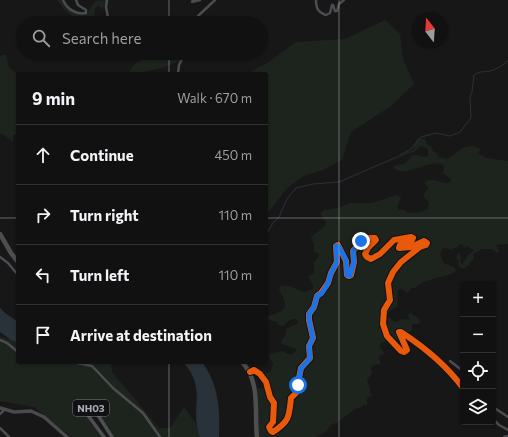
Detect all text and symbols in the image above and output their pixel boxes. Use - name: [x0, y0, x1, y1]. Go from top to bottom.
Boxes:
- north arrow: [412, 12, 448, 48]
- search box: [16, 16, 268, 60]
- icon: search: [30, 27, 52, 49]
- text: Search here: [62, 29, 141, 47]
- text: 9 min: [32, 88, 75, 109]
- text: Walk · 670 m: [177, 90, 252, 106]
- icon: ahead: [32, 144, 54, 166]
- text: Continue: [70, 146, 134, 164]
- text: 450 m: [214, 147, 252, 163]
- icon: right: [32, 204, 54, 226]
- text: Turn right: [70, 206, 139, 224]
- text: 110 m: [219, 207, 252, 223]
- route end: [352, 232, 370, 250]
- icon: left: [32, 264, 54, 286]
- text: Turn left: [70, 266, 129, 284]
- text: 110 m: [219, 267, 252, 283]
- map controls: [460, 281, 496, 425]
- button: +: [460, 281, 496, 317]
- button: −: [460, 317, 496, 353]
- icon: arrive: [32, 324, 54, 346]
- text: Arrive at destination: [70, 326, 212, 344]
- button: locate: [460, 353, 496, 389]
- route start: [289, 376, 307, 394]
- button: layers: [460, 389, 496, 425]
- road number: NH03: [73, 400, 109, 416]

